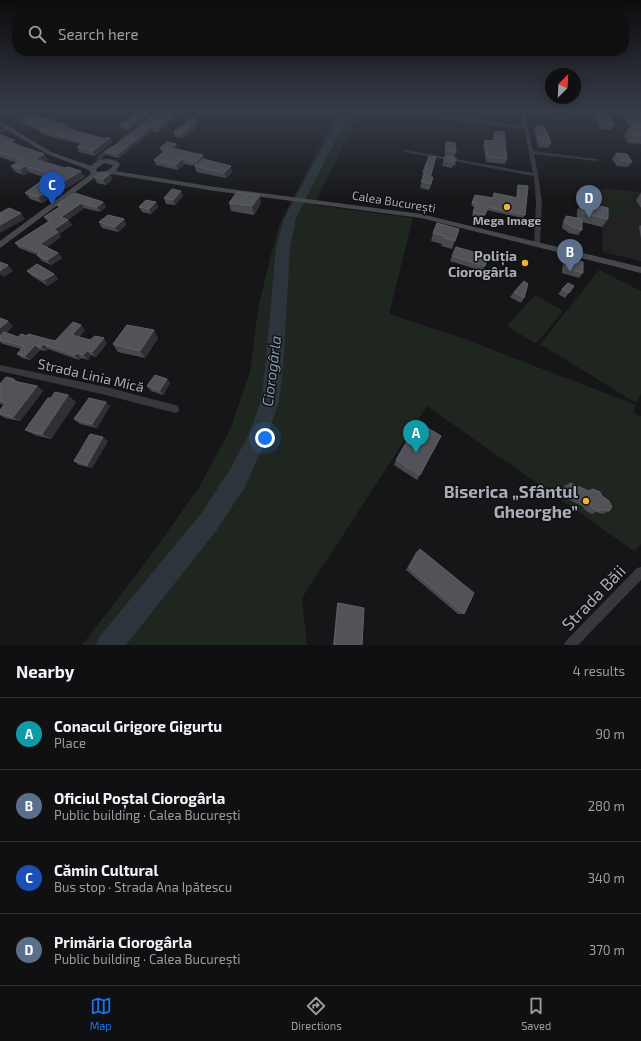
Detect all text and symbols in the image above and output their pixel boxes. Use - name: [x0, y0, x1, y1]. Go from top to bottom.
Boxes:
- search box: [12, 12, 629, 56]
- icon: search: [26, 23, 48, 45]
- text: Search here: [58, 25, 139, 43]
- north arrow: [545, 68, 581, 104]
- pin: C: [39, 172, 65, 205]
- pin: D: [576, 185, 602, 218]
- street label: Calea București: [351, 187, 437, 216]
- marker: Mega Image: [502, 202, 512, 212]
- place label: Mega Image: [473, 213, 542, 227]
- pin: B: [557, 239, 583, 272]
- place label: Poliția Ciorogârla: [448, 247, 517, 280]
- marker: Poliția Ciorogârla: [520, 258, 530, 268]
- water label: Ciorogârla: [258, 335, 284, 407]
- street label: Strada Linia Mică: [36, 355, 146, 395]
- pin: A: [403, 420, 429, 453]
- your location: [255, 428, 275, 448]
- place label: Biserica „Sfântul Gheorghe”: [444, 481, 578, 521]
- marker: Biserica „Sfântul Gheorghe”: [581, 496, 591, 506]
- street label: Strada Băii: [557, 560, 629, 634]
- text: Nearby: [16, 661, 74, 681]
- text: 4 results: [573, 663, 625, 679]
- text: Conacul Grigore Gigurtu: [54, 717, 222, 735]
- text: A: [25, 726, 33, 742]
- text: 90 m: [595, 726, 625, 742]
- text: Place: [54, 735, 86, 751]
- text: Oficiul Poștal Ciorogârla: [54, 789, 225, 807]
- text: B: [25, 798, 33, 814]
- text: 280 m: [588, 798, 625, 814]
- text: Public building · Calea București: [54, 807, 241, 823]
- text: Cămin Cultural: [54, 861, 158, 879]
- text: C: [25, 870, 33, 886]
- text: 340 m: [588, 870, 625, 886]
- text: Bus stop · Strada Ana Ipătescu: [54, 879, 232, 895]
- text: Primăria Ciorogârla: [54, 933, 192, 951]
- text: D: [25, 942, 33, 958]
- text: 370 m: [589, 942, 625, 958]
- text: Public building · Calea București: [54, 951, 241, 967]
- tab: Map: [90, 995, 112, 1032]
- tab: Directions: [291, 995, 342, 1032]
- tab: Saved: [521, 995, 551, 1032]

